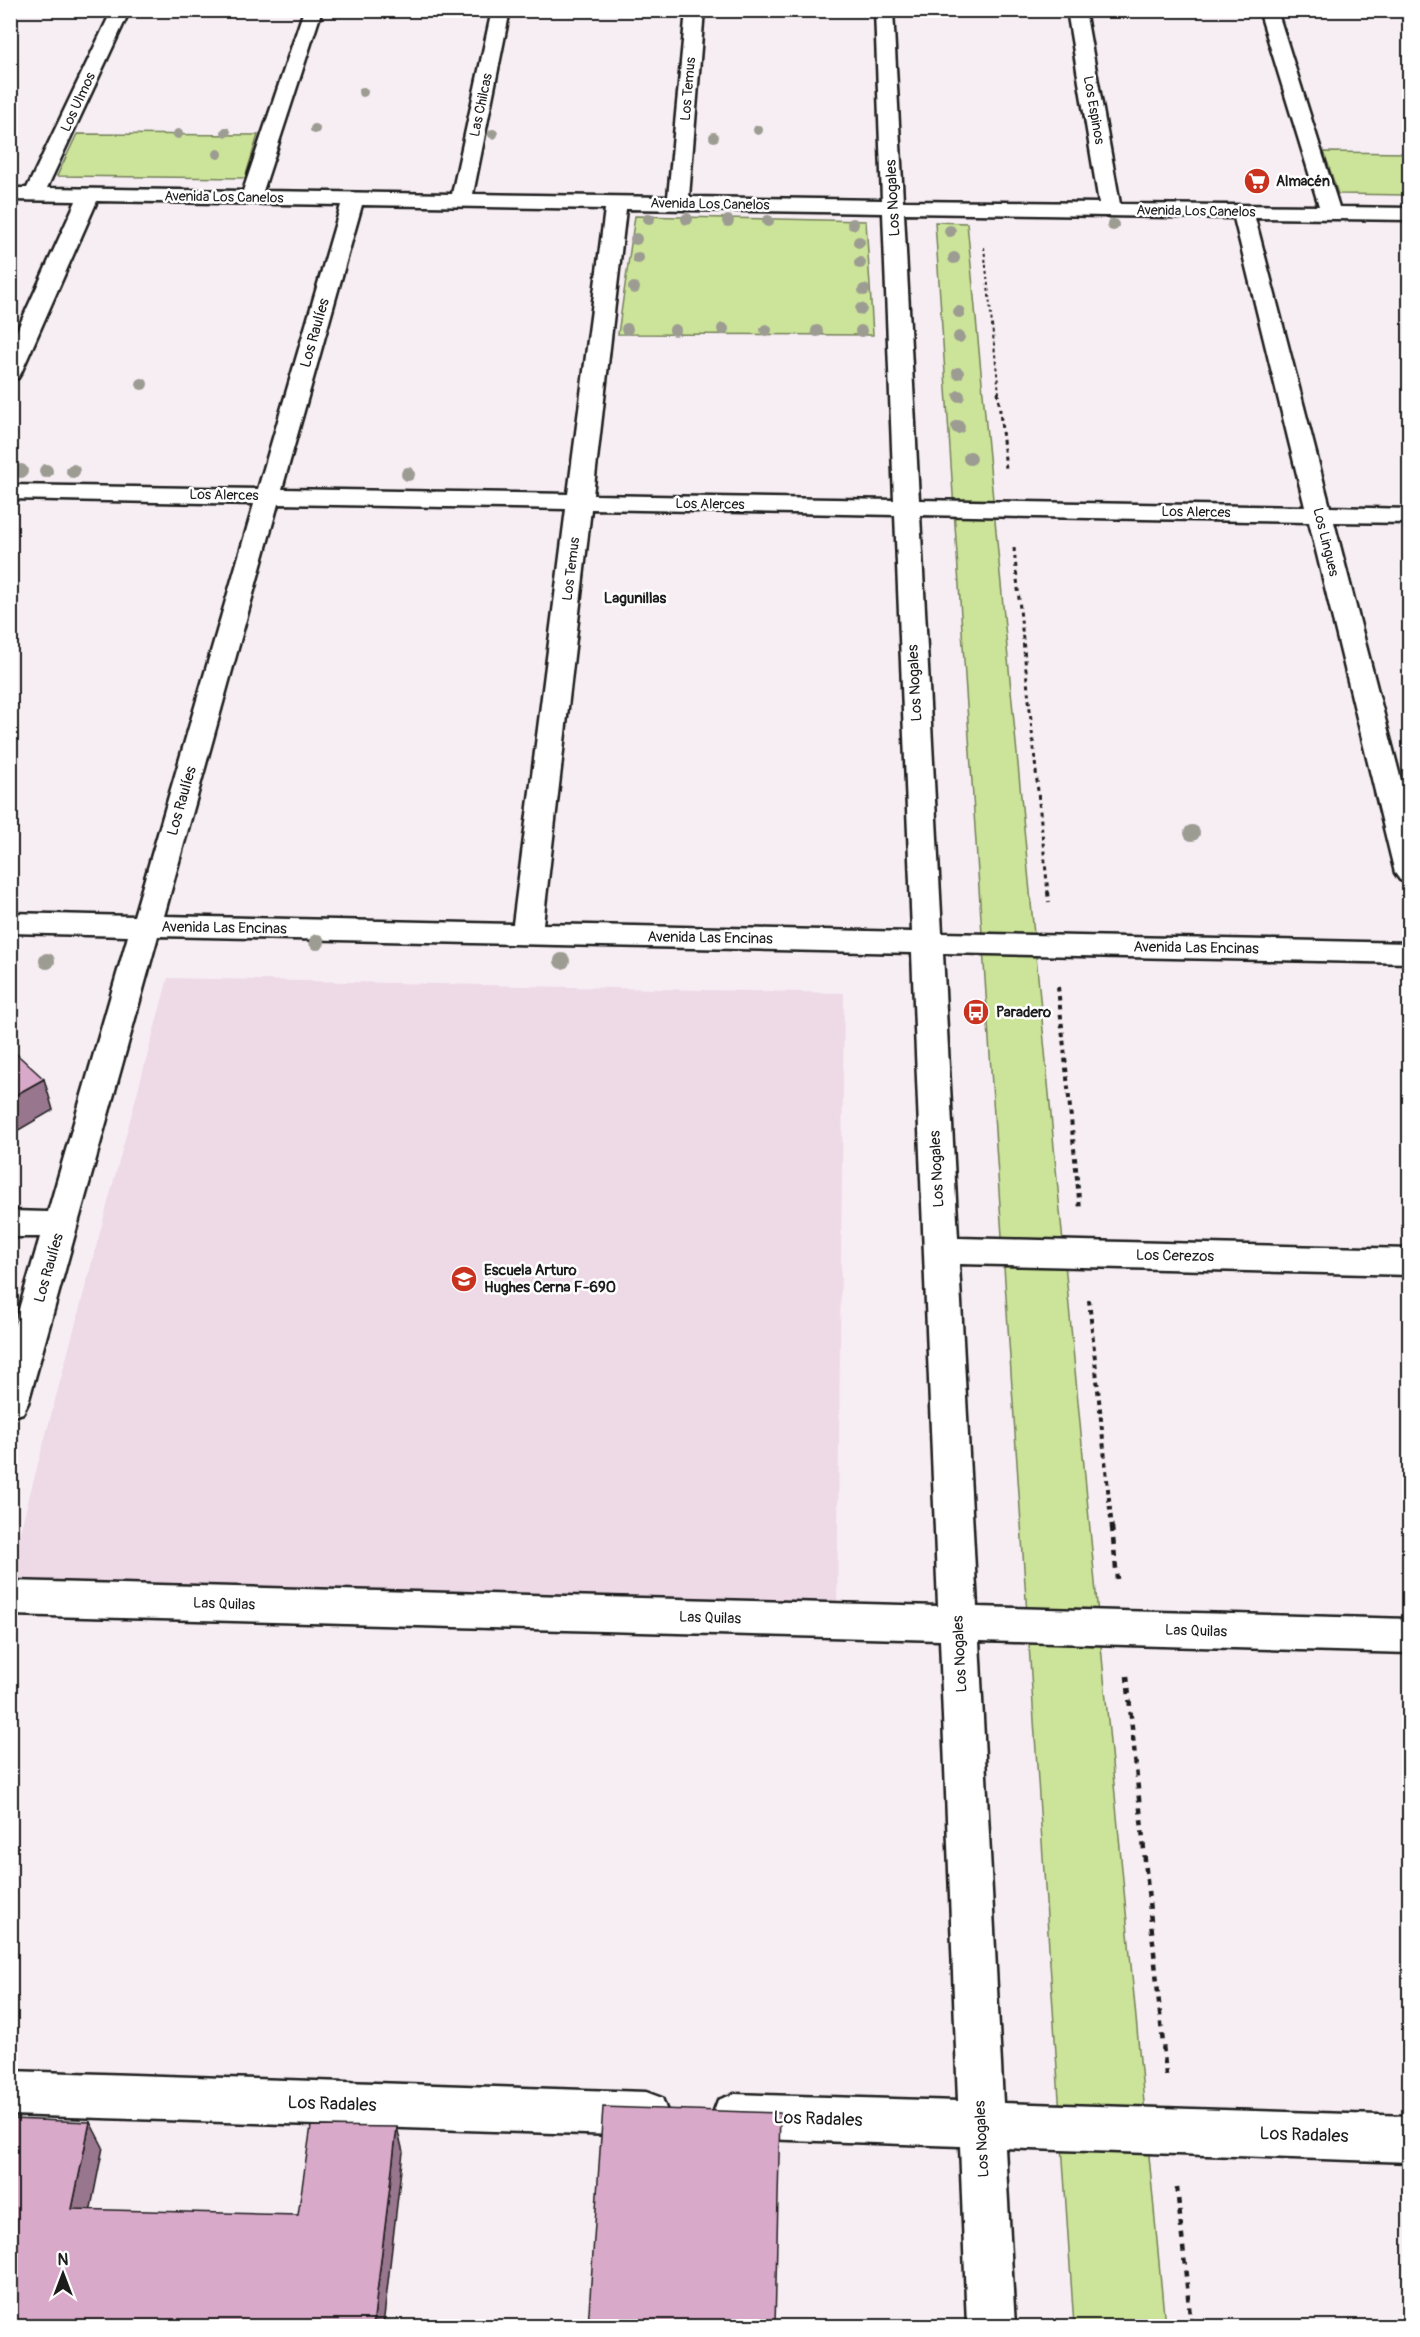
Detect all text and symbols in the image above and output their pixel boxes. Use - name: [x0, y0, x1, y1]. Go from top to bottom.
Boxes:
- street label: Los Temus: [677, 56, 699, 122]
- street label: Los Ulmos: [57, 69, 99, 134]
- street label: Las Chilcas: [466, 71, 496, 138]
- street label: Los Espinos: [1080, 74, 1109, 146]
- street label: Los Nogales: [881, 159, 904, 237]
- supermarket icon: Almacén: [1242, 166, 1272, 196]
- place label: Almacén: [1276, 173, 1330, 190]
- street label: Avenida Los Canelos: [164, 187, 285, 207]
- street label: Avenida Los Canelos: [650, 194, 771, 214]
- street label: Avenida Los Canelos: [1136, 201, 1257, 221]
- street label: Los Raulíes: [296, 296, 334, 370]
- street label: Los Alerces: [189, 486, 260, 504]
- street label: Los Alerces: [675, 495, 746, 513]
- street label: Los Alerces: [1161, 503, 1232, 521]
- street label: Los Lingues: [1309, 506, 1343, 579]
- street label: Los Temus: [559, 535, 583, 602]
- district label: Lagunillas: [604, 589, 667, 608]
- street label: Los Nogales: [903, 644, 926, 722]
- street label: Los Raulíes: [163, 764, 201, 838]
- street label: Avenida Las Encinas: [161, 917, 287, 939]
- street label: Avenida Las Encinas: [647, 927, 773, 949]
- street label: Avenida Las Encinas: [1133, 937, 1259, 959]
- bus stop icon: Paradero: [961, 997, 991, 1027]
- place label: Paradero: [996, 1003, 1051, 1022]
- street label: Los Nogales: [925, 1130, 948, 1208]
- street label: Los Raulíes: [30, 1231, 68, 1305]
- street label: Los Cerezos: [1136, 1246, 1215, 1266]
- place label: Escuela Arturo Hughes Cerna F-690: [484, 1261, 616, 1297]
- school or university icon: Escuela Arturo Hughes Cerna F-690: [449, 1264, 479, 1294]
- street label: Las Quilas: [193, 1593, 256, 1615]
- street label: Las Quilas: [679, 1607, 742, 1629]
- street label: Los Nogales: [948, 1615, 971, 1693]
- street label: Las Quilas: [1165, 1620, 1228, 1642]
- street label: Los Radales: [287, 2091, 377, 2117]
- street label: Los Nogales: [970, 2100, 993, 2178]
- street label: Los Radales: [773, 2106, 863, 2132]
- street label: Los Radales: [1259, 2122, 1349, 2148]
- north arrow: [33, 2244, 93, 2304]
- text: N: [58, 2250, 69, 2270]

